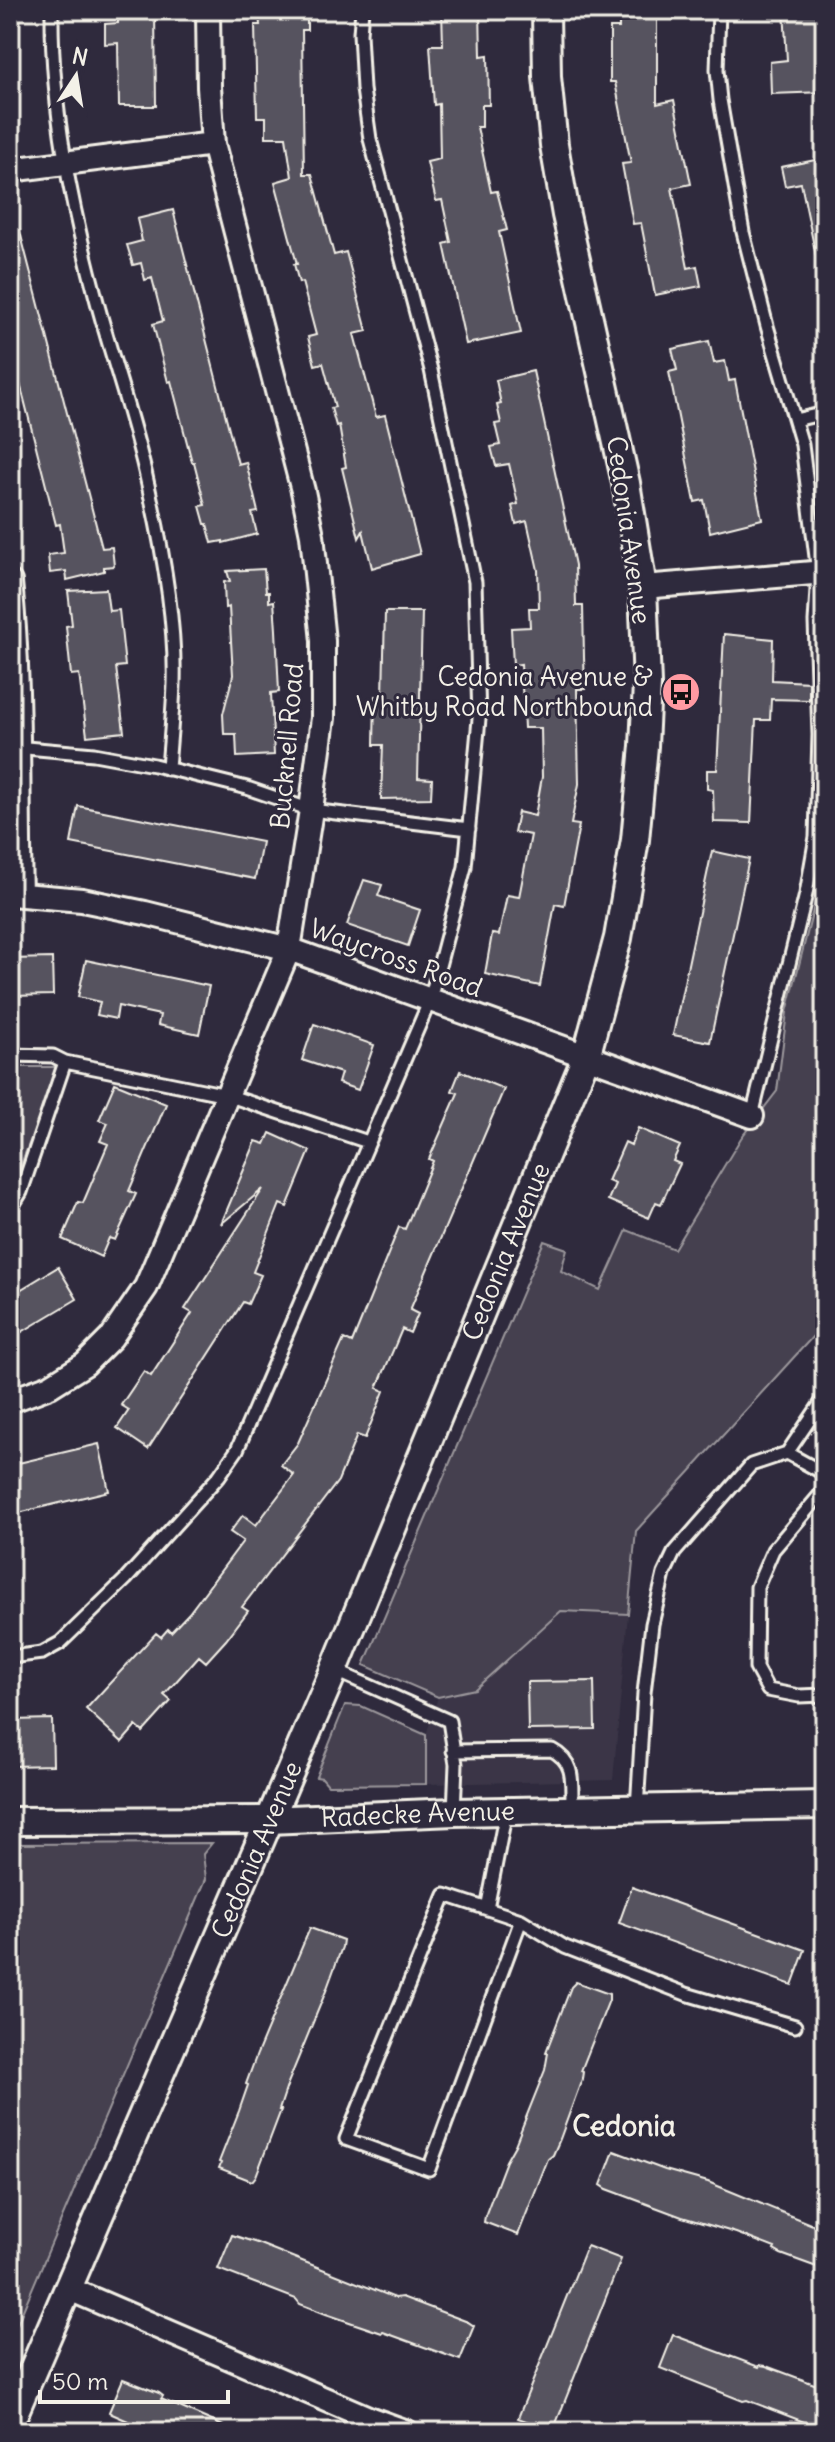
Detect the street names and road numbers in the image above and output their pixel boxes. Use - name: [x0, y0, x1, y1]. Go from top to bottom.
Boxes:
- street label: Cedonia Avenue: [600, 434, 659, 626]
- street label: Bucknell Road: [263, 662, 310, 830]
- street label: Waycross Road: [305, 911, 487, 1004]
- street label: Cedonia Avenue: [454, 1158, 557, 1345]
- street label: Cedonia Avenue: [204, 1756, 309, 1943]
- street label: Radecke Avenue: [320, 1794, 515, 1834]

